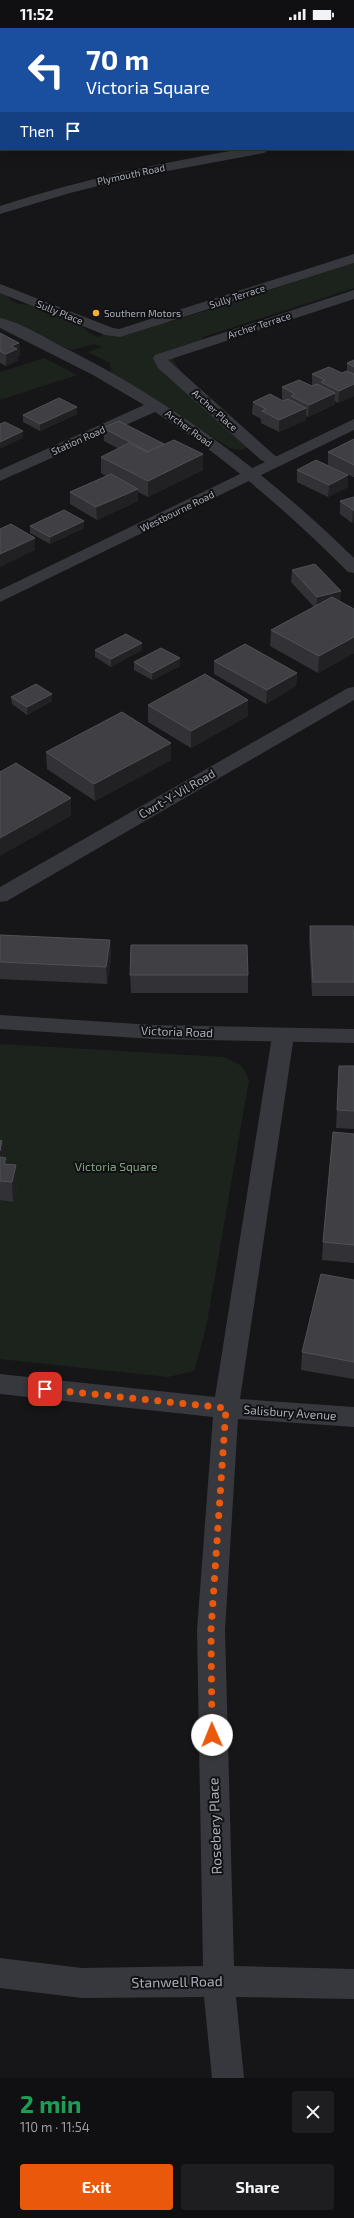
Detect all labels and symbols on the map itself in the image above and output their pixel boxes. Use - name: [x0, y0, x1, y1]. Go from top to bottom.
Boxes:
- street label: Plymouth Road: [96, 161, 166, 187]
- street label: Sully Terrace: [208, 281, 266, 311]
- street label: Sully Place: [35, 297, 85, 327]
- place label: Southern Motors: [104, 307, 181, 319]
- marker: Southern Motors: [91, 308, 101, 318]
- street label: Archer Terrace: [226, 309, 292, 341]
- street label: Archer Place: [190, 387, 240, 433]
- street label: Archer Road: [163, 407, 215, 449]
- street label: Station Road: [49, 423, 107, 457]
- street label: Westbourne Road: [138, 488, 216, 534]
- street label: Cwrt-Y-Vil Road: [136, 766, 217, 821]
- street label: Victoria Road: [141, 1023, 213, 1039]
- park label: Victoria Square: [75, 1159, 157, 1173]
- pin: [28, 1372, 62, 1406]
- street label: Salisbury Avenue: [243, 1402, 337, 1422]
- position arrow: [191, 1714, 233, 1756]
- street label: Rosebery Place: [204, 1777, 225, 1875]
- street label: Stanwell Road: [131, 1972, 223, 1991]

